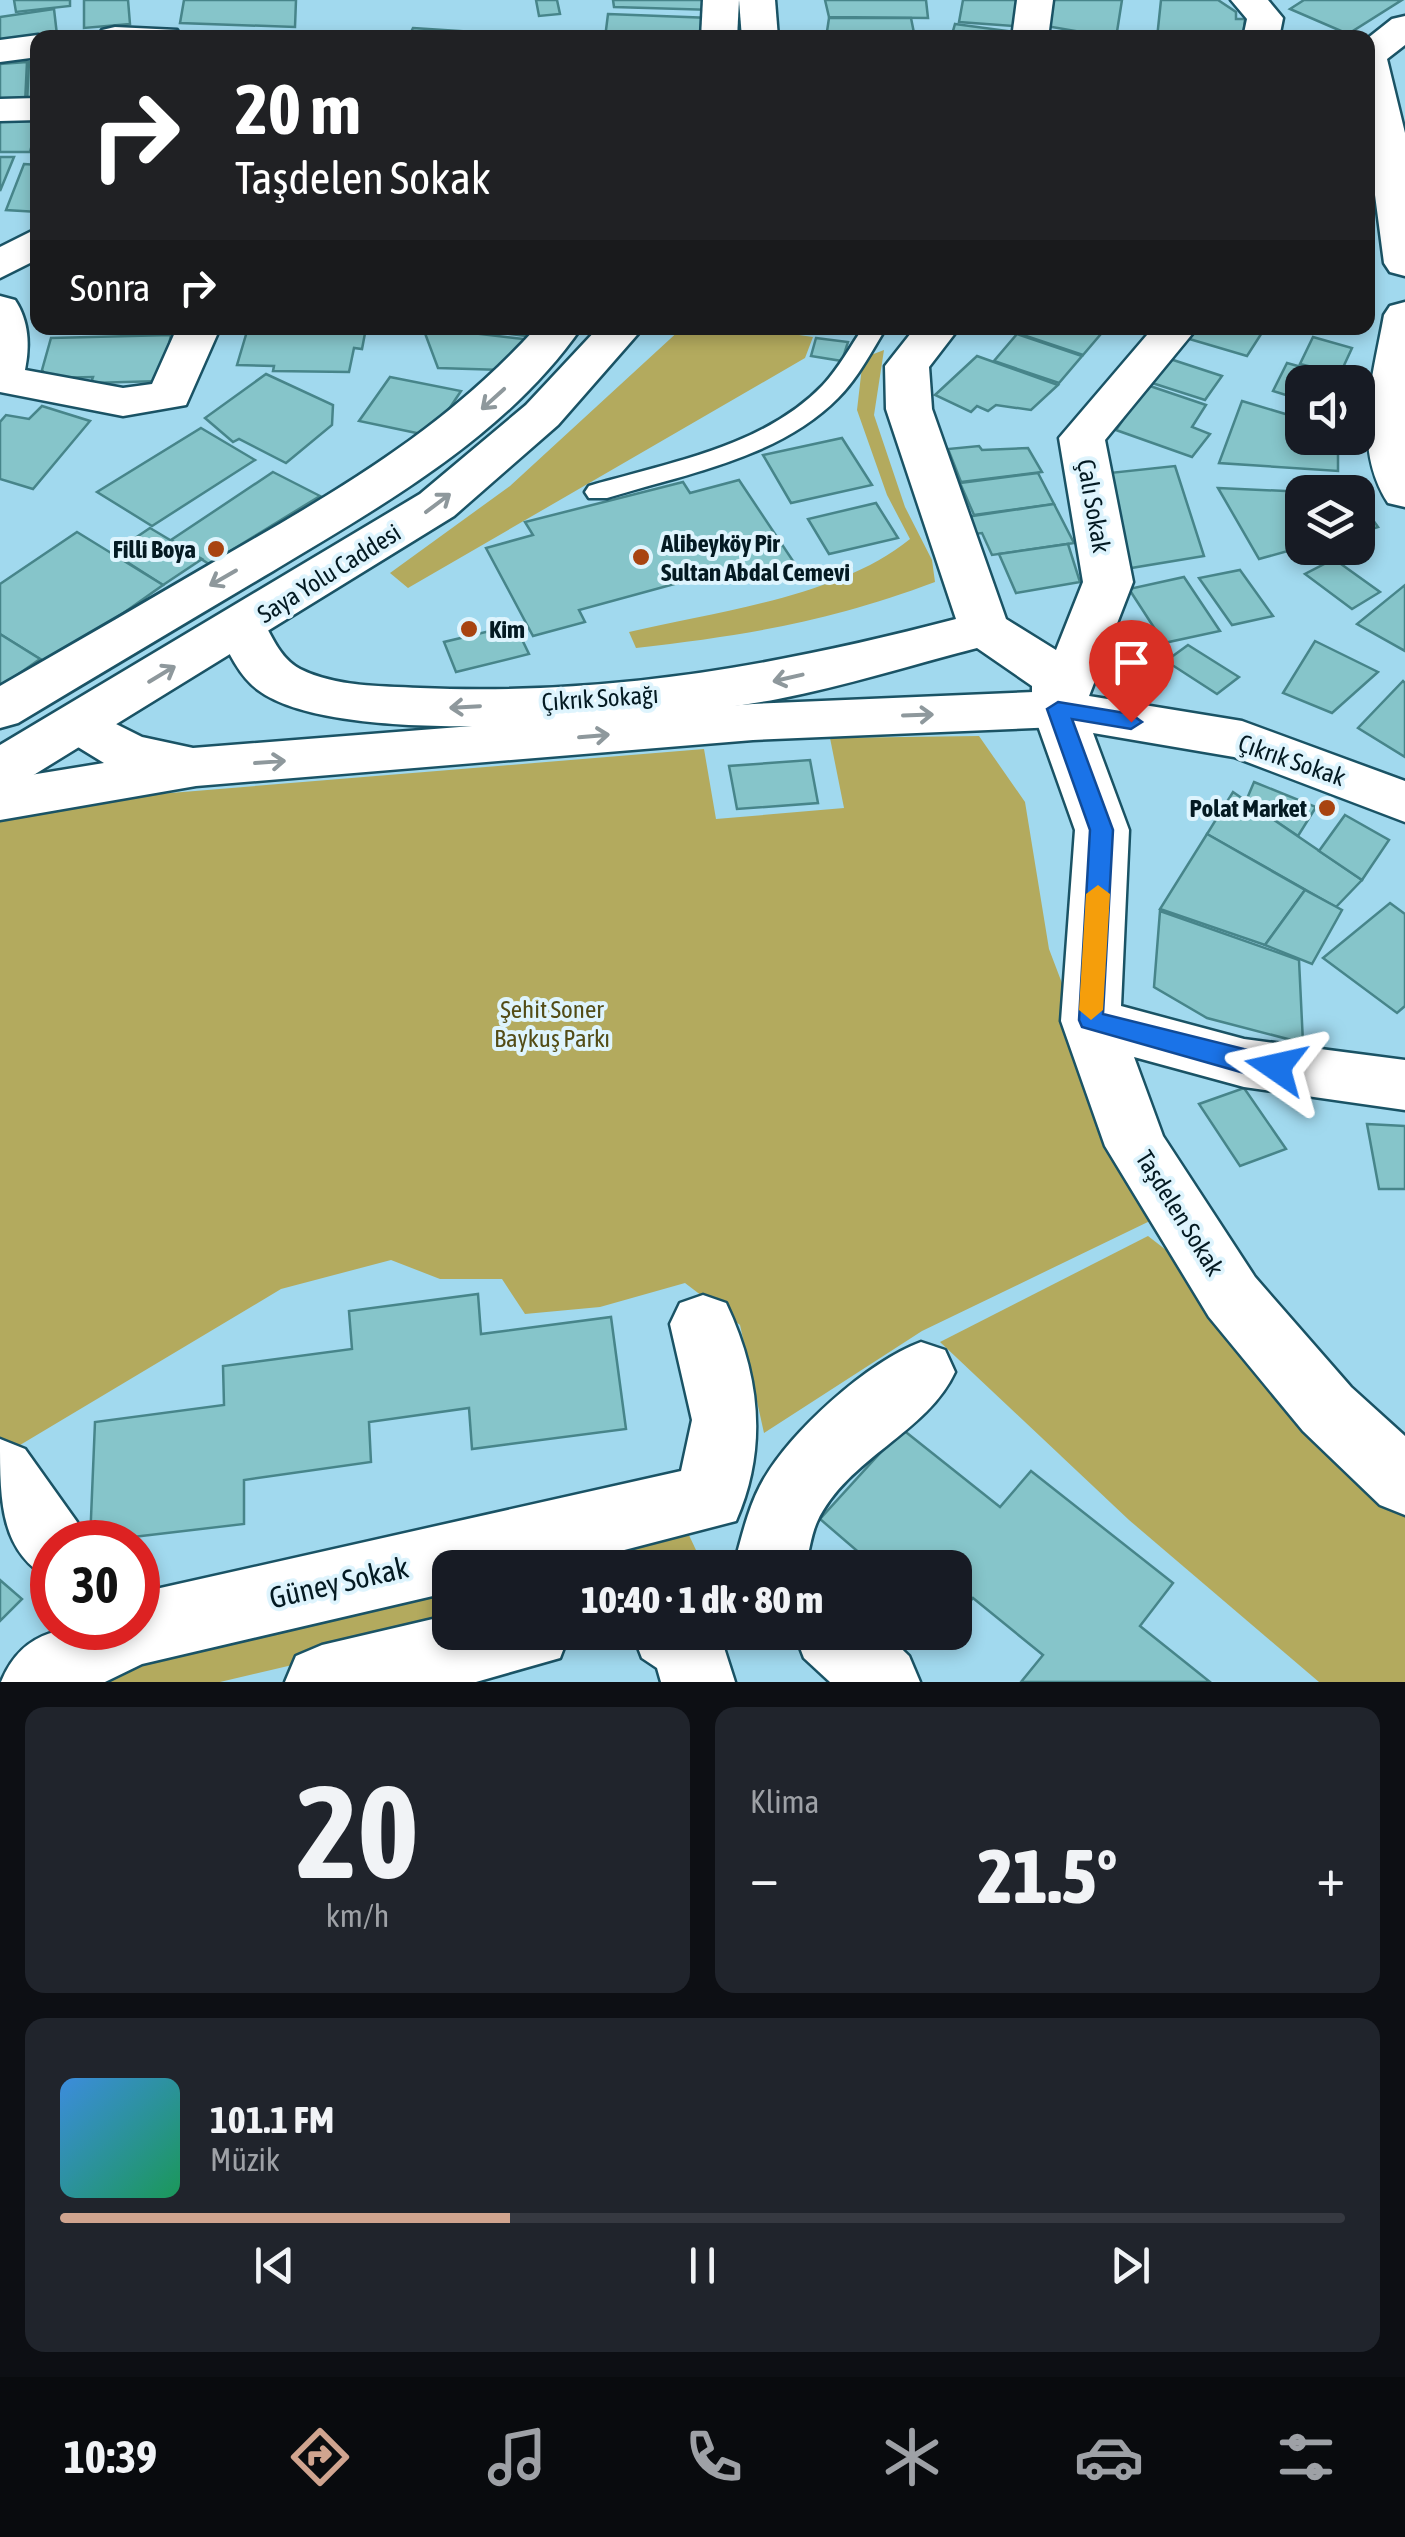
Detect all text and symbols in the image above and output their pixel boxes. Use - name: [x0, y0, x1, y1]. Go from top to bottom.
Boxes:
- text: 20 m: [235, 69, 361, 149]
- icon: right: [70, 70, 200, 200]
- text: Taşdelen Sokak: [235, 152, 491, 204]
- icon: right: [170, 260, 225, 315]
- text: Sonra: [70, 266, 150, 309]
- map controls: [1285, 365, 1375, 565]
- button: sound: [1285, 365, 1375, 455]
- one-way arrow: [481, 387, 506, 410]
- street label: Çalı Sokak: [1072, 457, 1116, 555]
- button: layers: [1285, 475, 1375, 565]
- one-way arrow: [424, 492, 451, 513]
- street label: Saya Yolu Caddesi: [252, 518, 406, 628]
- place label: Alibeyköy Pir Sultan Abdal Cemevi: [660, 529, 850, 586]
- place label: Filli Boya: [113, 535, 196, 563]
- marker: Filli Boya: [205, 538, 227, 560]
- marker: Alibeyköy Pir Sultan Abdal Cemevi: [630, 546, 652, 568]
- one-way arrow: [209, 568, 238, 588]
- place label: Kim: [489, 615, 525, 643]
- marker: Kim: [458, 618, 480, 640]
- pin: [1089, 620, 1174, 723]
- icon: arrive: [1104, 635, 1159, 690]
- one-way arrow: [147, 664, 176, 684]
- one-way arrow: [773, 670, 805, 688]
- street label: Çıkrık Sokağı: [541, 680, 659, 716]
- one-way arrow: [449, 698, 481, 717]
- one-way arrow: [901, 706, 933, 725]
- one-way arrow: [577, 727, 609, 746]
- street label: Çıkrık Sokak: [1235, 729, 1349, 791]
- one-way arrow: [253, 752, 285, 771]
- place label: Polat Market: [1190, 794, 1308, 822]
- marker: Polat Market: [1316, 797, 1338, 819]
- park label: Şehit Soner Baykuş Parkı: [494, 995, 610, 1052]
- position arrow: [1224, 1015, 1328, 1119]
- street label: Taşdelen Sokak: [1130, 1145, 1230, 1281]
- speed limit sign: 30: [30, 1520, 160, 1650]
- street label: Güney Sokak: [266, 1550, 412, 1615]
- text: 10:40 · 1 dk · 80 m: [581, 1578, 823, 1621]
- text: 20: [296, 1757, 419, 1906]
- text: Klima: [750, 1783, 819, 1820]
- text: 21.5°: [978, 1833, 1117, 1919]
- text: −: [750, 1845, 779, 1908]
- text: +: [1316, 1845, 1345, 1908]
- text: km/h: [326, 1897, 389, 1934]
- text: 101.1 FM: [210, 2098, 334, 2141]
- text: Müzik: [210, 2141, 280, 2178]
- icon: previous: [247, 2238, 302, 2293]
- icon: pause: [675, 2238, 730, 2293]
- icon: next: [1103, 2238, 1158, 2293]
- icon: directions: [285, 2422, 355, 2492]
- icon: music: [482, 2422, 552, 2492]
- icon: phone: [679, 2422, 749, 2492]
- icon: climate: [877, 2422, 947, 2492]
- icon: car: [1074, 2422, 1144, 2492]
- icon: filters: [1271, 2422, 1341, 2492]
- text: 10:39: [64, 2431, 157, 2483]

